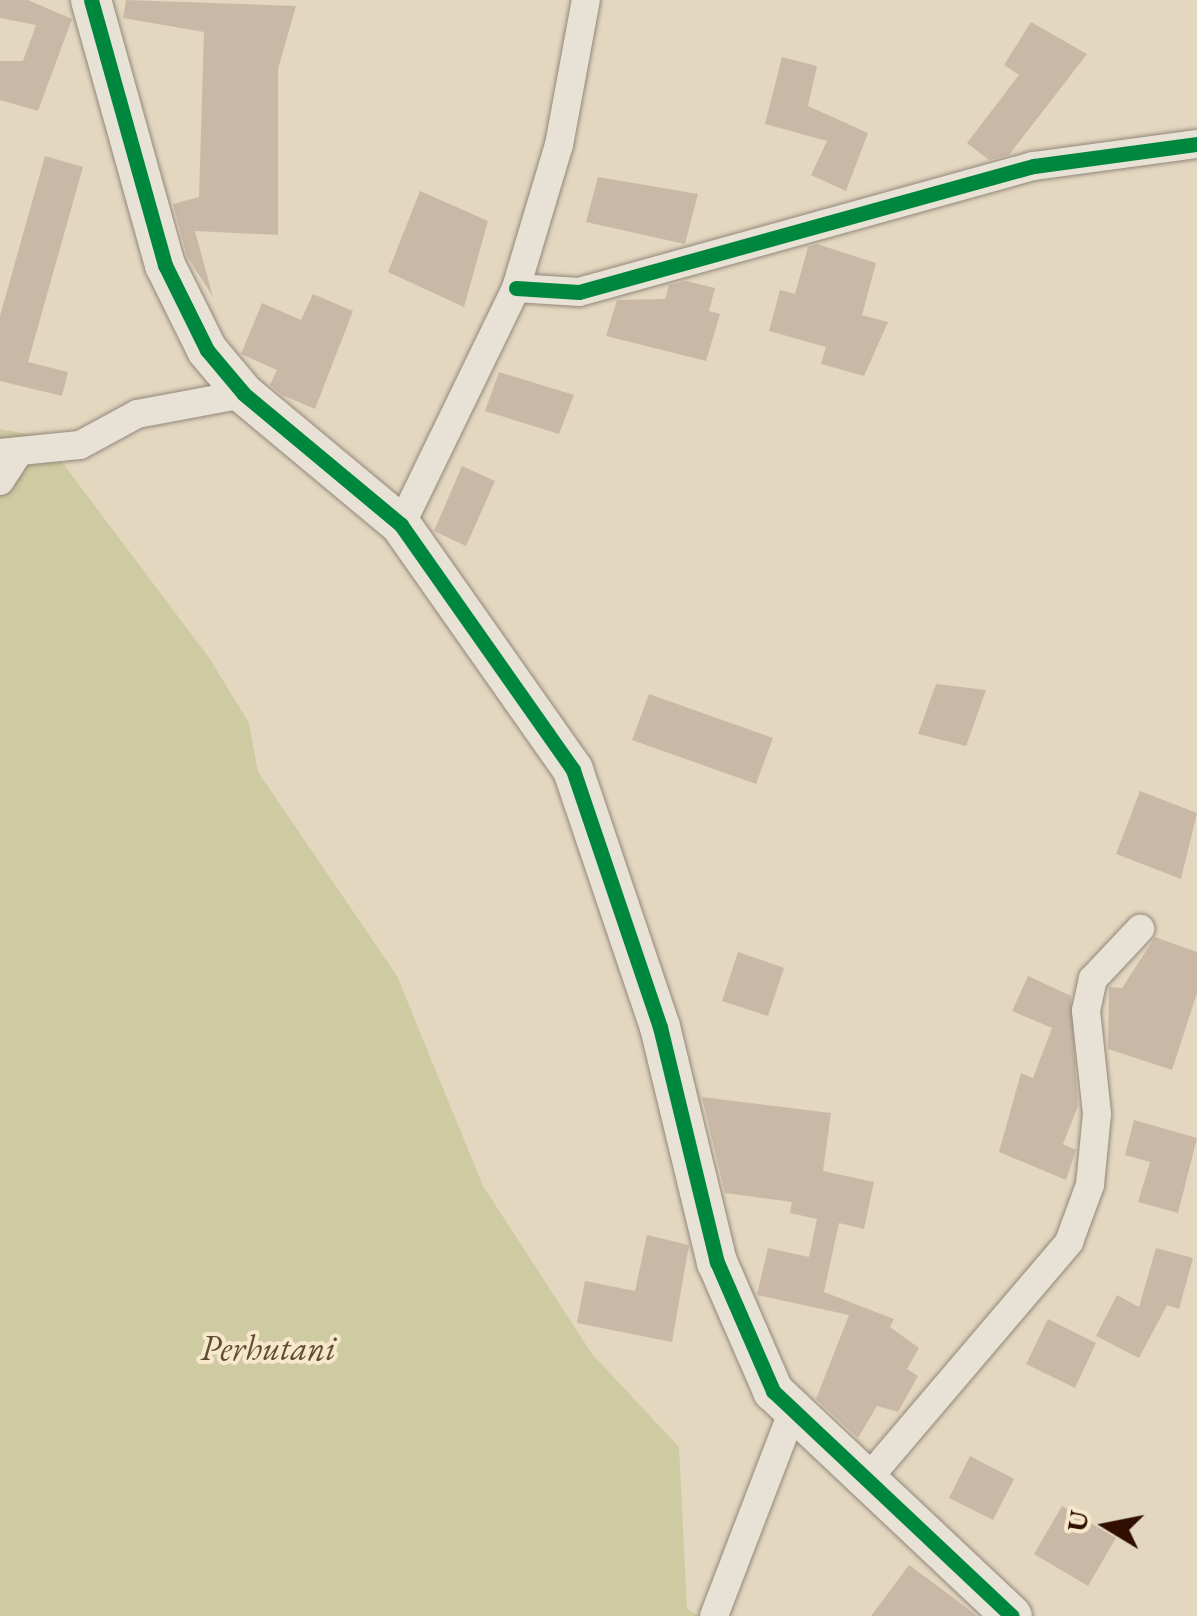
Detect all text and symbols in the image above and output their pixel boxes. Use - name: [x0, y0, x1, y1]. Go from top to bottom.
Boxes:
- park label: Perhutani: [200, 1327, 336, 1369]
- north arrow: [1057, 1476, 1157, 1576]
- text: U: [1058, 1507, 1097, 1534]

